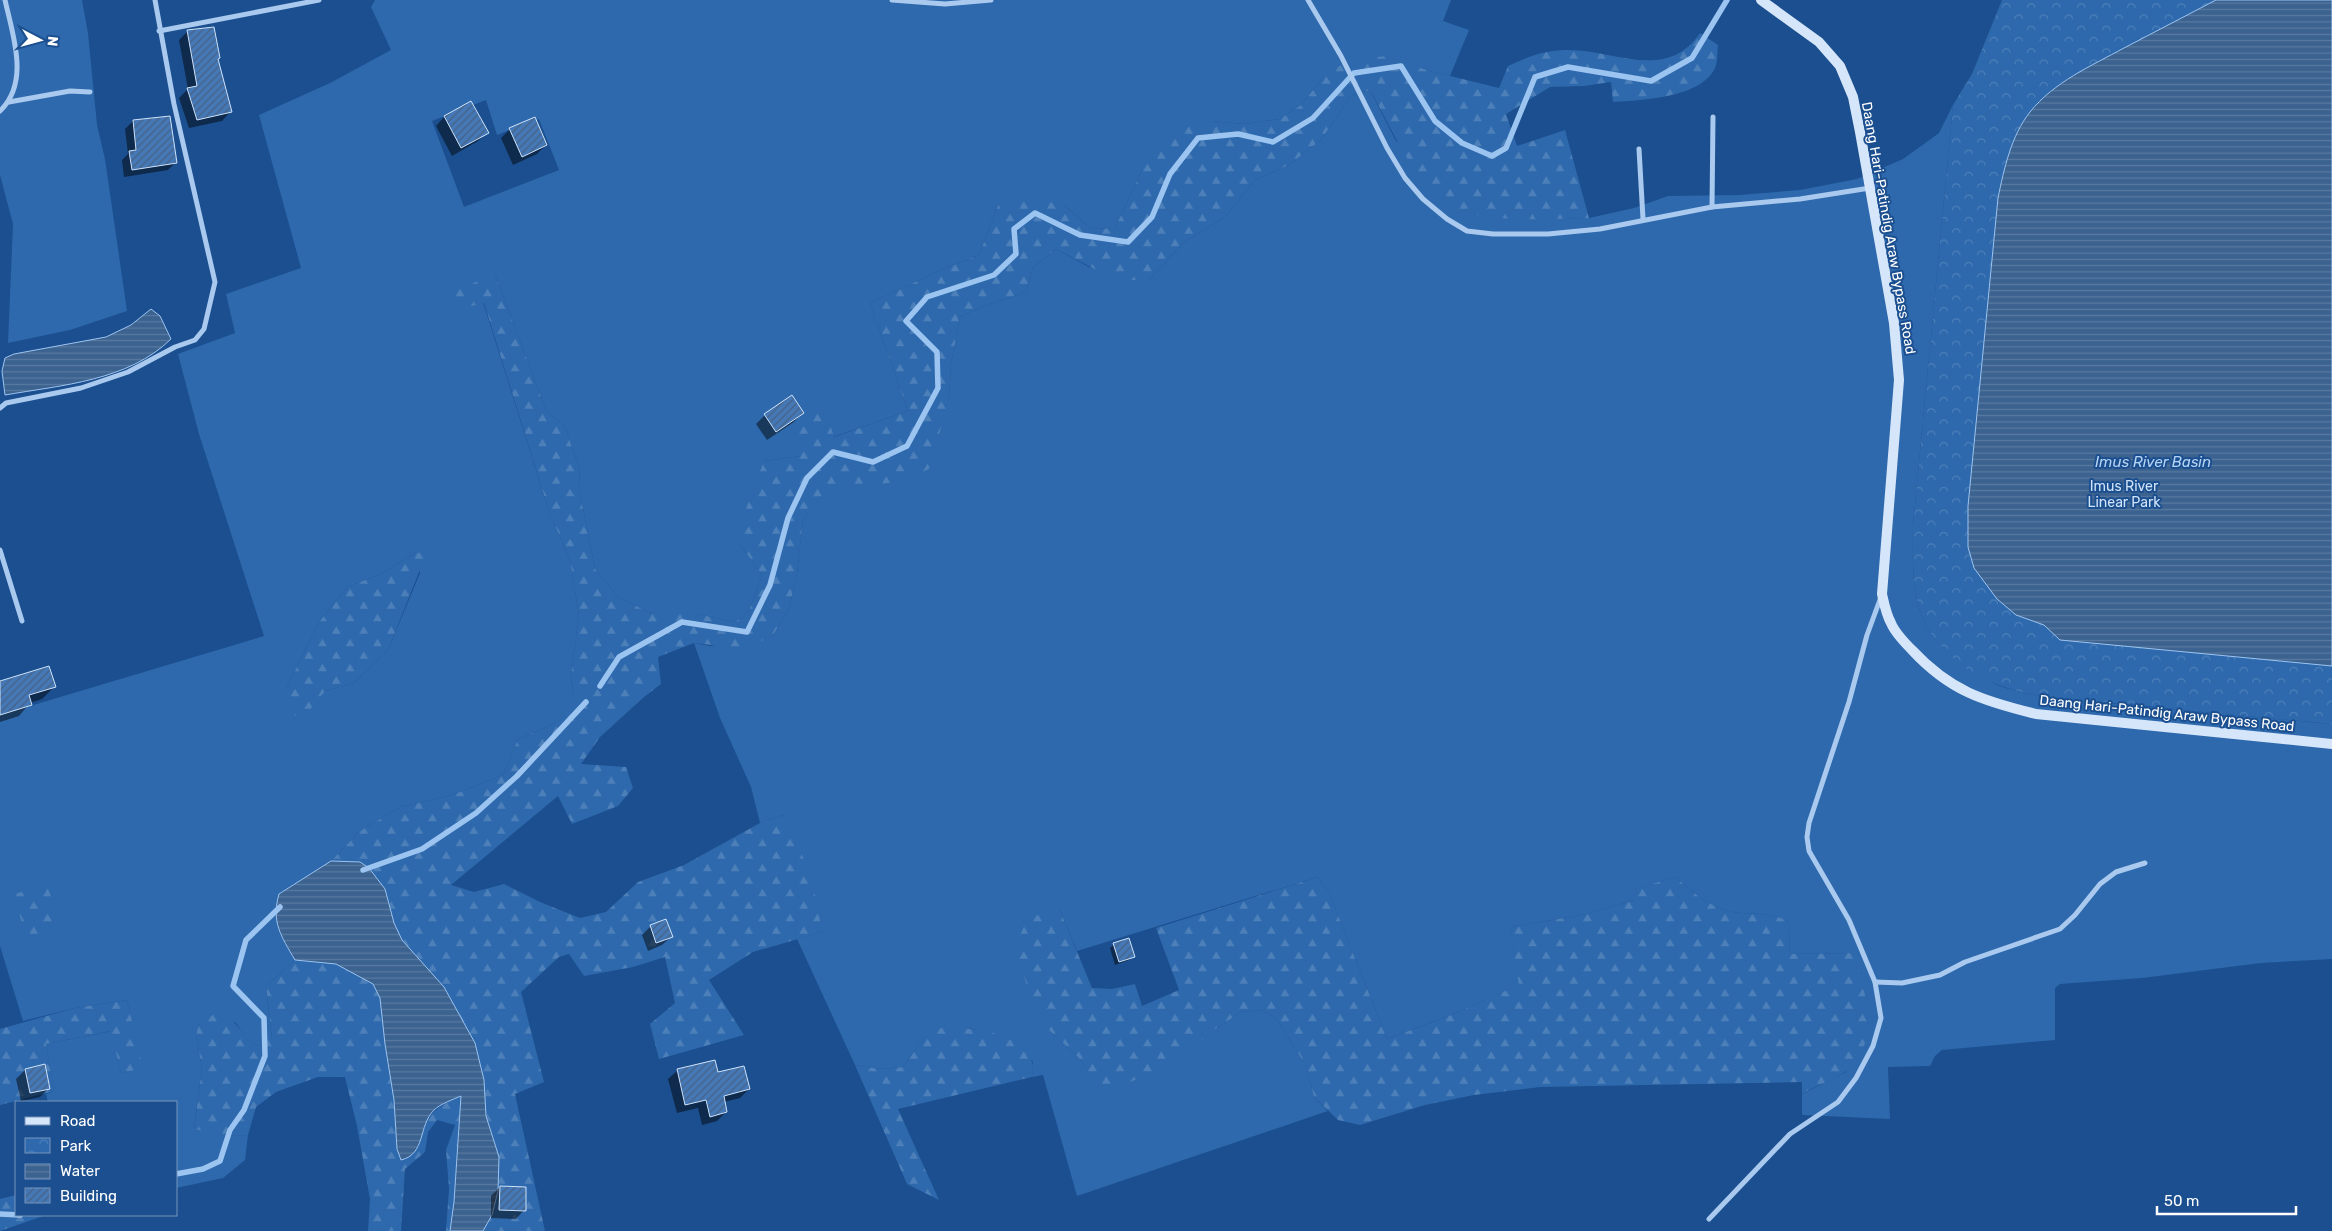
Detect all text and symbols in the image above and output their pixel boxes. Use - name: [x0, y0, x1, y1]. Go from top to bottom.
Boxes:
- north arrow: [15, 15, 65, 65]
- text: N: [43, 35, 61, 47]
- street label: Daang Hari-Patindig Araw Bypass Road: [1858, 100, 1919, 356]
- water label: Imus River Basin: [2095, 453, 2211, 471]
- park label: Imus River Linear Park: [2088, 478, 2161, 511]
- street label: Daang Hari-Patindig Araw Bypass Road: [2039, 692, 2295, 735]
- legend: [15, 1101, 178, 1216]
- text: Road: [60, 1112, 96, 1130]
- text: Park: [60, 1137, 91, 1155]
- text: Water: [60, 1162, 100, 1180]
- scale bar: [2157, 1184, 2296, 1216]
- text: Building: [60, 1187, 117, 1205]
- text: 50 m: [2164, 1192, 2199, 1210]

